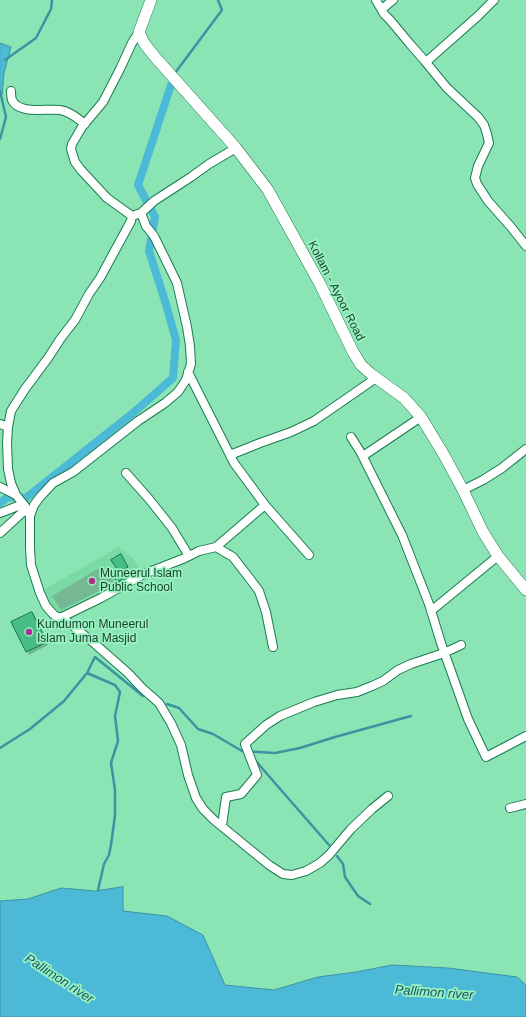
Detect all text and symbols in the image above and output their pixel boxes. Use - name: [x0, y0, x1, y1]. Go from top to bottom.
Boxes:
- street label: Kollam - Ayoor Road: [305, 239, 367, 343]
- place label: Muneerul Islam Public School: [100, 567, 182, 595]
- marker: Muneerul Islam Public School: [87, 576, 97, 586]
- place label: Kundumon Muneerul Islam Juma Masjid: [37, 618, 148, 646]
- marker: Kundumon Muneerul Islam Juma Masjid: [24, 627, 34, 637]
- water label: Pallimon river: [22, 951, 96, 1007]
- water label: Pallimon river: [394, 982, 474, 1004]

